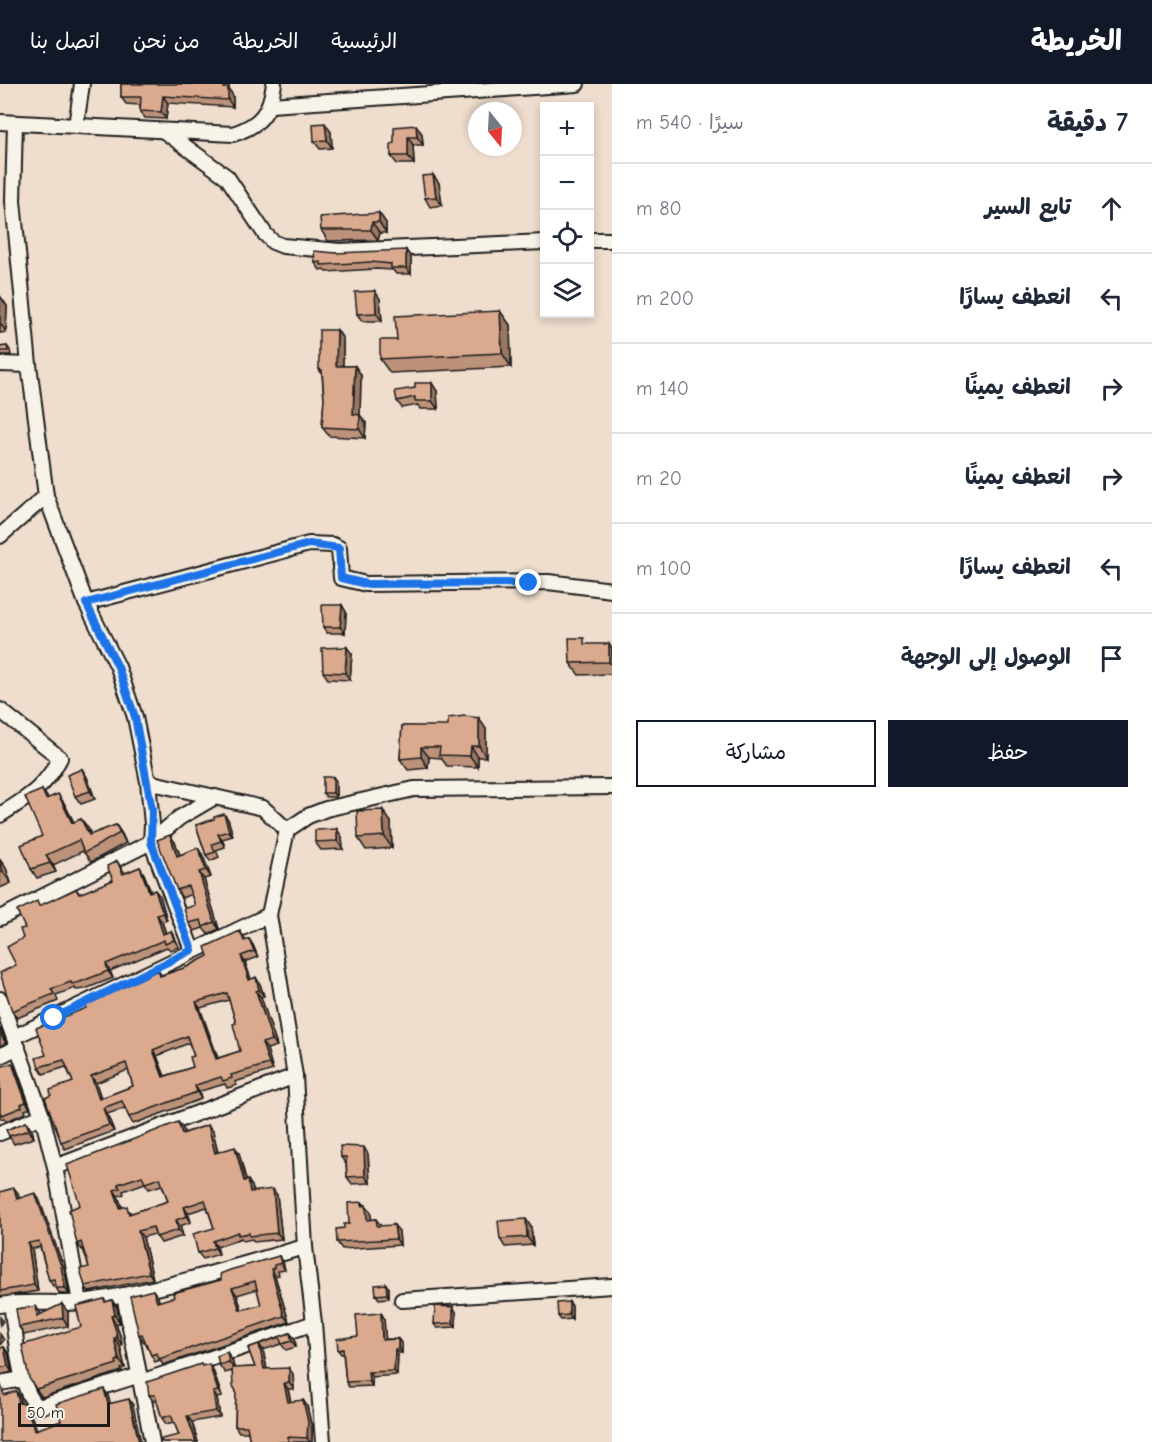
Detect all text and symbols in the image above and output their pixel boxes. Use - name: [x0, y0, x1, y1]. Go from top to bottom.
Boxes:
- text: الخريطة: [1031, 25, 1122, 57]
- text: اتصل بنا: [30, 29, 100, 53]
- text: من نحن: [133, 29, 200, 53]
- text: الخريطة: [233, 29, 298, 53]
- text: الرئيسية: [331, 29, 397, 53]
- north arrow: [468, 102, 522, 156]
- map controls: [540, 102, 594, 318]
- button: +: [540, 102, 594, 156]
- text: 7 دقيقة: [1047, 108, 1128, 138]
- text: سيرًا · 540 m: [636, 111, 744, 134]
- button: −: [540, 156, 594, 210]
- icon: ahead: [1095, 192, 1128, 225]
- text: تابع السير: [985, 194, 1071, 220]
- text: 80 m: [636, 197, 682, 220]
- button: locate: [540, 210, 594, 264]
- button: layers: [540, 264, 594, 318]
- icon: left: [1095, 282, 1128, 315]
- text: انعطف يسارًا: [959, 284, 1071, 310]
- text: 200 m: [636, 287, 694, 310]
- icon: right: [1095, 372, 1128, 405]
- text: انعطف يمينًا: [965, 374, 1071, 400]
- text: 140 m: [636, 377, 689, 400]
- icon: right: [1095, 462, 1128, 495]
- text: انعطف يمينًا: [965, 464, 1071, 490]
- text: 20 m: [636, 467, 682, 490]
- icon: left: [1095, 552, 1128, 585]
- text: انعطف يسارًا: [959, 554, 1071, 580]
- text: 100 m: [636, 557, 692, 580]
- route end: [515, 569, 541, 595]
- icon: arrive: [1095, 642, 1128, 675]
- text: الوصول إلى الوجهة: [901, 644, 1071, 670]
- button: مشاركة: [636, 720, 876, 787]
- button: حفظ: [888, 720, 1128, 787]
- route start: [40, 1004, 66, 1030]
- scale bar: [18, 1400, 110, 1428]
- text: 50 m: [27, 1404, 64, 1422]

